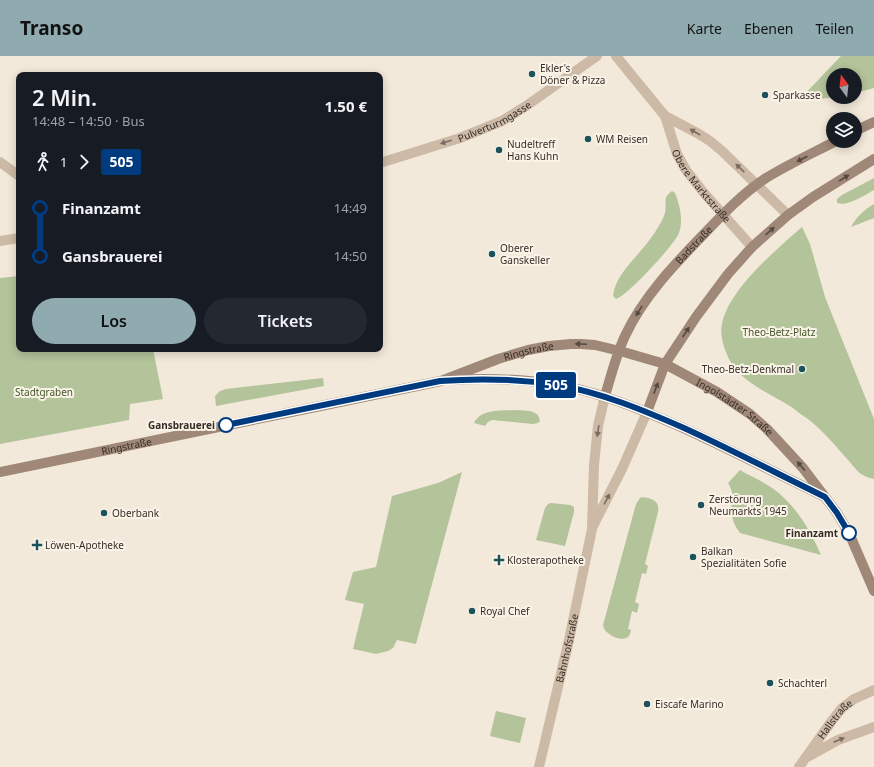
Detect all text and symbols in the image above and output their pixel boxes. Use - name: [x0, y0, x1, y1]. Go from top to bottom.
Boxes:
- text: Transo: [20, 15, 83, 41]
- text: Karte: [687, 19, 722, 38]
- text: Ebenen: [744, 19, 794, 38]
- text: Teilen: [816, 19, 854, 38]
- place label: Ekler's Döner & Pizza: [540, 61, 605, 87]
- north arrow: [826, 68, 862, 104]
- map controls: [826, 68, 862, 148]
- marker: Ekler's Döner & Pizza: [527, 69, 537, 79]
- text: 2 Min.: [32, 82, 97, 112]
- place label: Sparkasse: [773, 88, 821, 102]
- marker: Sparkasse: [760, 90, 770, 100]
- text: 1.50 €: [325, 96, 367, 116]
- street label: Pulverturmgasse: [456, 97, 534, 145]
- text: 14:48 – 14:50 · Bus: [32, 112, 145, 130]
- button: layers: [826, 112, 862, 148]
- one-way arrow: [689, 128, 701, 135]
- place label: WM Reisen: [596, 132, 648, 146]
- marker: WM Reisen: [583, 134, 593, 144]
- place label: Nudeltreff Hans Kuhn: [507, 137, 558, 163]
- one-way arrow: [440, 140, 452, 146]
- marker: Nudeltreff Hans Kuhn: [494, 145, 504, 155]
- street label: Obere Marktstraße: [669, 147, 734, 226]
- icon: walk: [32, 151, 54, 173]
- icon: forward: [73, 151, 95, 173]
- text: 505: [109, 152, 133, 171]
- text: 1: [60, 153, 67, 171]
- one-way arrow: [796, 156, 808, 162]
- one-way arrow: [735, 163, 745, 172]
- one-way arrow: [839, 174, 849, 182]
- text: Finanzamt: [62, 198, 141, 218]
- text: 14:49: [334, 199, 367, 217]
- street label: Badstraße: [672, 222, 715, 267]
- one-way arrow: [766, 227, 775, 236]
- place label: Oberer Ganskeller: [500, 241, 550, 267]
- text: Gansbrauerei: [62, 246, 163, 266]
- text: 14:50: [334, 247, 367, 265]
- marker: Oberer Ganskeller: [487, 249, 497, 259]
- button: Los: [32, 298, 196, 344]
- button: Tickets: [204, 298, 367, 344]
- one-way arrow: [636, 305, 643, 317]
- park label: Theo-Betz-Platz: [743, 325, 816, 339]
- one-way arrow: [682, 327, 690, 337]
- street label: Ringstraße: [502, 339, 554, 364]
- one-way arrow: [574, 341, 587, 347]
- place label: Theo-Betz-Denkmal: [702, 362, 794, 376]
- marker: Theo-Betz-Denkmal: [797, 364, 807, 374]
- line badge: 505: [533, 372, 579, 398]
- text: 505: [544, 375, 568, 394]
- street label: Ingolstädter Straße: [694, 375, 777, 439]
- one-way arrow: [654, 382, 660, 394]
- park label: Stadtgraben: [15, 385, 73, 399]
- marker: Gansbrauerei: [218, 417, 234, 433]
- place label: Gansbrauerei: [148, 418, 215, 432]
- one-way arrow: [595, 424, 601, 437]
- street label: Ringstraße: [100, 434, 153, 458]
- one-way arrow: [797, 461, 806, 472]
- place label: Zerstörung Neumarkts 1945: [709, 492, 787, 518]
- one-way arrow: [603, 493, 610, 505]
- marker: Zerstörung Neumarkts 1945: [696, 500, 706, 510]
- place label: Oberbank: [112, 506, 160, 520]
- marker: Oberbank: [99, 508, 109, 518]
- marker: Finanzamt: [841, 525, 857, 541]
- place label: Finanzamt: [786, 526, 839, 540]
- place label: Löwen-Apotheke: [45, 538, 124, 552]
- marker: Löwen-Apotheke: [32, 540, 42, 550]
- place label: Balkan Spezialitäten Sofie: [701, 544, 787, 570]
- marker: Balkan Spezialitäten Sofie: [688, 552, 698, 562]
- place label: Klosterapotheke: [507, 553, 584, 567]
- marker: Klosterapotheke: [494, 555, 504, 565]
- place label: Royal Chef: [480, 604, 530, 618]
- marker: Royal Chef: [467, 606, 477, 616]
- street label: Bahnhofstraße: [552, 612, 581, 684]
- place label: Schachterl: [778, 676, 827, 690]
- marker: Schachterl: [765, 678, 775, 688]
- street label: Hallstraße: [814, 696, 855, 742]
- place label: Eiscafe Marino: [655, 697, 724, 711]
- marker: Eiscafe Marino: [642, 699, 652, 709]
- one-way arrow: [833, 737, 845, 743]

